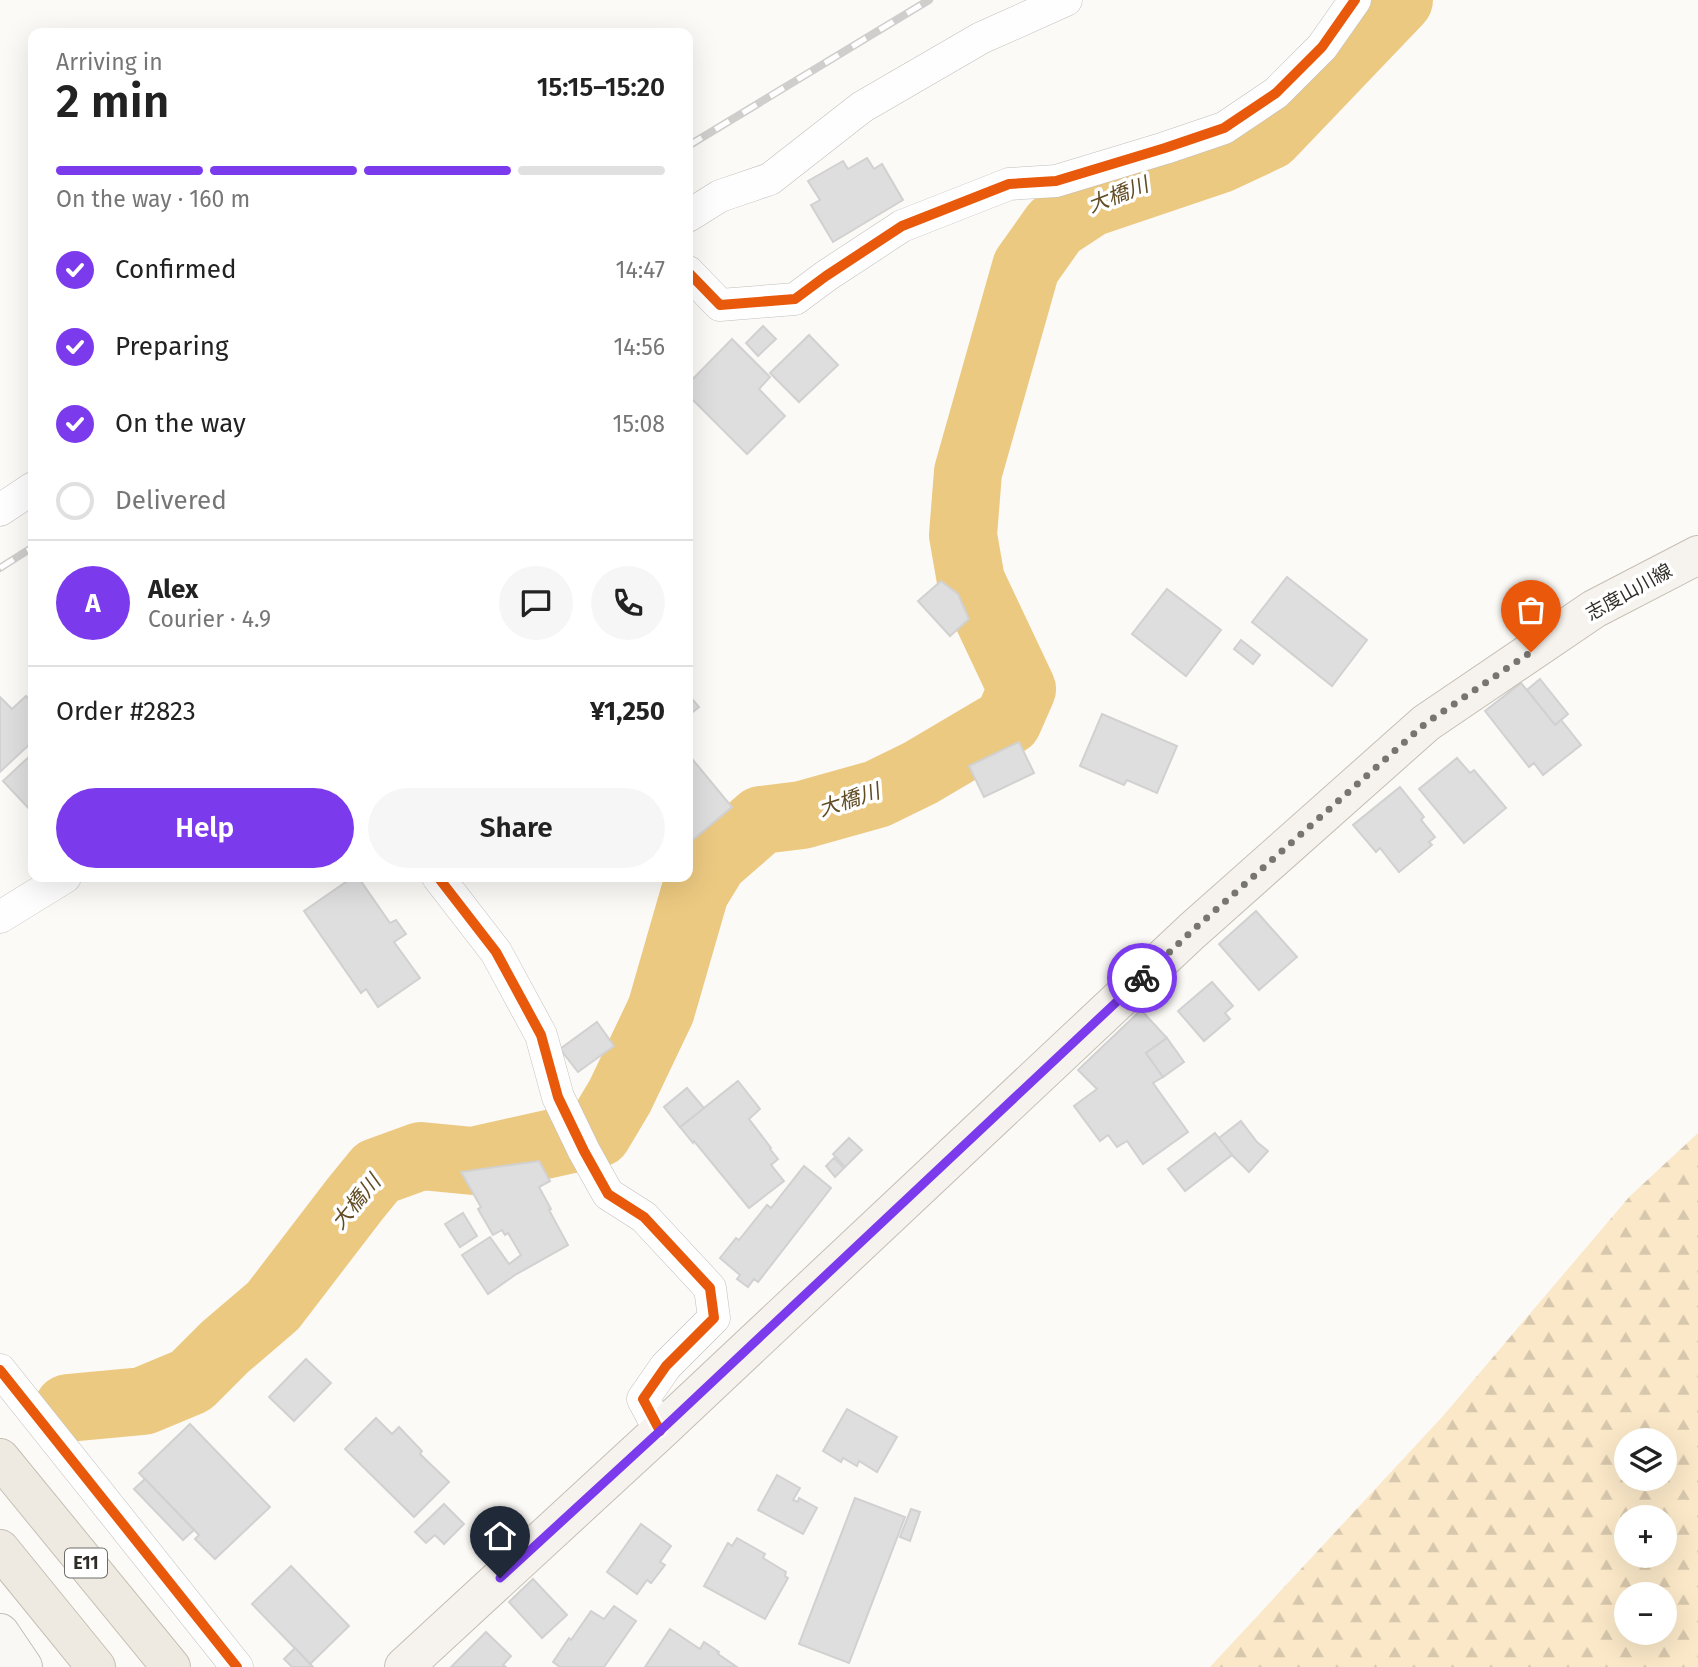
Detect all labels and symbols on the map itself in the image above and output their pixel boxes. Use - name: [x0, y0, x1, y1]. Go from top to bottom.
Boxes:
- water label: 大橋川: [1084, 171, 1154, 218]
- street label: 志度山川線: [1582, 559, 1676, 625]
- pin: [1501, 580, 1561, 652]
- water label: 大橋川: [815, 777, 885, 822]
- courier: [1107, 943, 1177, 1013]
- water label: 大橋川: [326, 1168, 387, 1234]
- pin: [470, 1506, 530, 1578]
- road number: E11: [65, 1548, 107, 1578]

